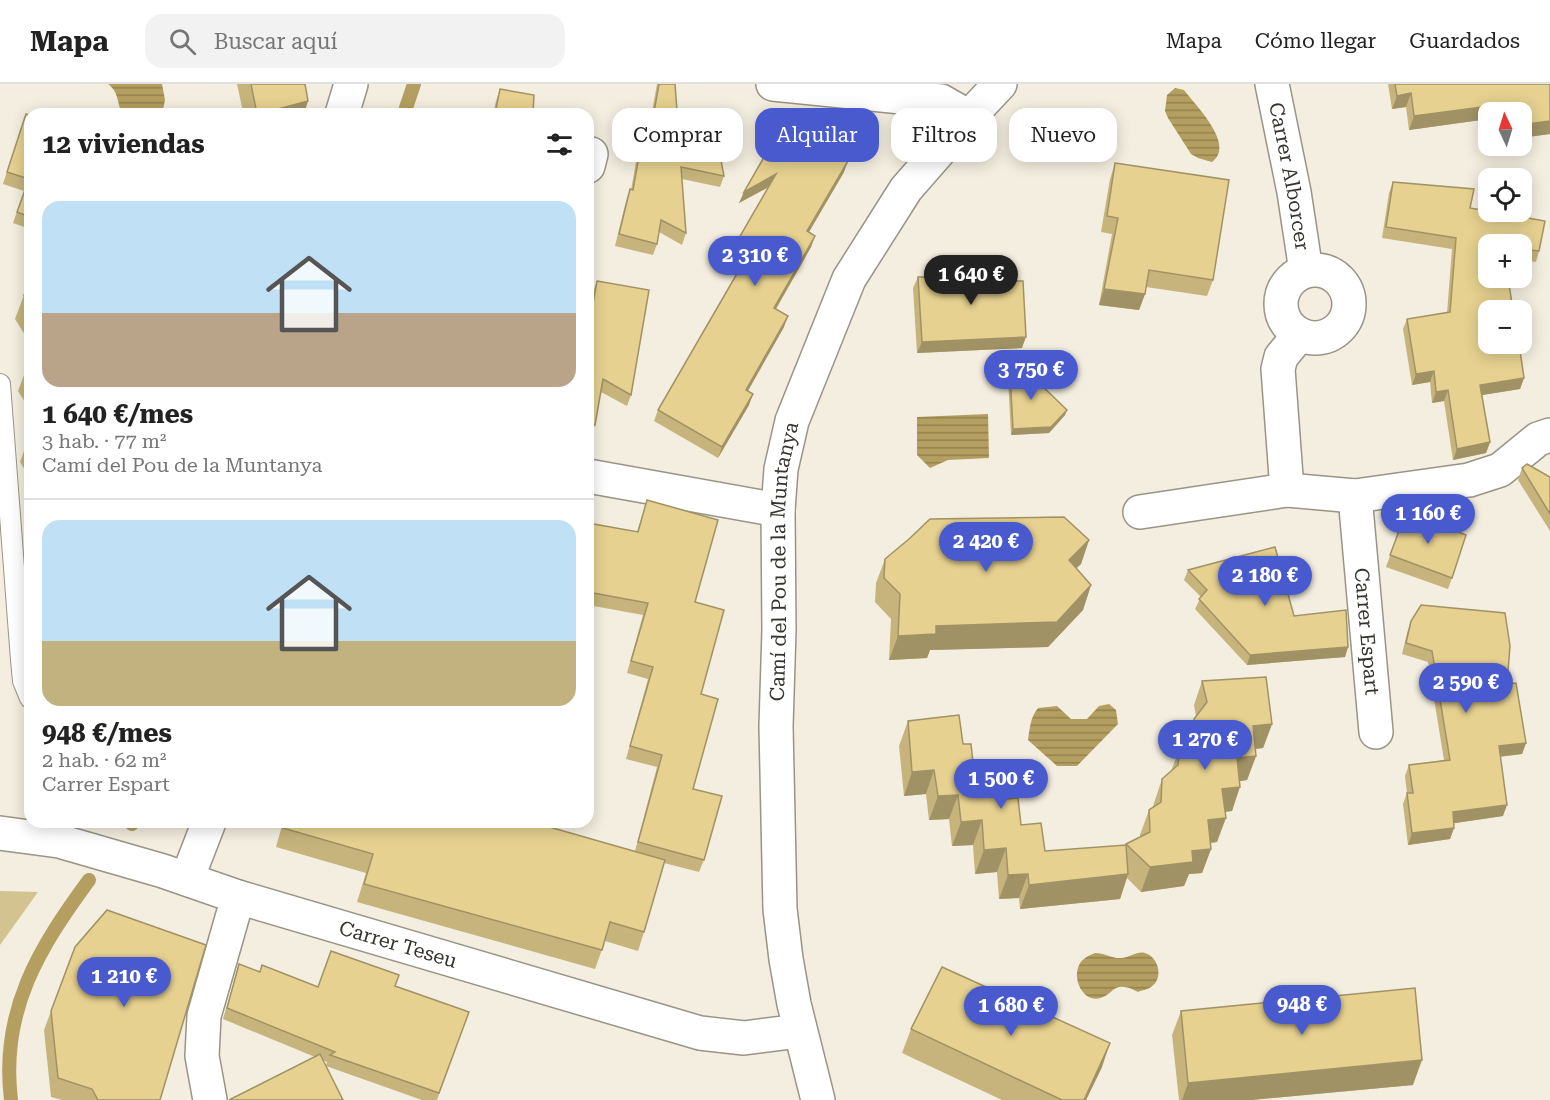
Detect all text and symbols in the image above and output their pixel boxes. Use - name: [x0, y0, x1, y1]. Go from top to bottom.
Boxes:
- search box: [145, 14, 565, 68]
- text: Mapa: [30, 25, 109, 58]
- icon: search: [166, 25, 199, 58]
- text: Buscar aquí: [214, 29, 338, 54]
- text: Mapa: [1166, 29, 1222, 53]
- text: Cómo llegar: [1255, 29, 1376, 53]
- text: Guardados: [1409, 29, 1520, 53]
- street label: Carrer Alborcer: [1264, 100, 1315, 252]
- north arrow: [1478, 102, 1532, 156]
- map controls: [1478, 102, 1532, 354]
- chip: Comprar: [612, 108, 743, 162]
- chip: Alquilar: [755, 108, 879, 162]
- chip: Filtros: [891, 108, 997, 162]
- chip: Nuevo: [1009, 108, 1117, 162]
- icon: filters: [543, 128, 576, 161]
- text: 12 viviendas: [42, 129, 205, 159]
- button: locate: [1478, 168, 1532, 222]
- button: +: [1478, 234, 1532, 288]
- pin: 2 310 €: [700, 236, 810, 287]
- icon: home: [255, 240, 363, 348]
- text: 2 310 €: [722, 243, 788, 267]
- pin: 1 640 €: [916, 255, 1026, 306]
- text: 1 640 €: [938, 262, 1004, 286]
- button: −: [1478, 300, 1532, 354]
- pin: 3 750 €: [976, 350, 1086, 401]
- text: 3 750 €: [998, 357, 1064, 381]
- text: 1 640 €/mes: [42, 399, 193, 429]
- street label: Camí del Pou de la Muntanya: [765, 419, 803, 702]
- text: 3 hab. · 77 m²: [42, 429, 166, 453]
- text: Camí del Pou de la Muntanya: [42, 453, 322, 477]
- pin: 1 160 €: [1373, 494, 1483, 545]
- text: 1 160 €: [1395, 501, 1461, 525]
- pin: 2 420 €: [931, 522, 1041, 573]
- text: 2 420 €: [953, 529, 1019, 553]
- pin: 2 180 €: [1210, 556, 1320, 607]
- icon: home: [255, 559, 363, 667]
- text: 2 180 €: [1232, 563, 1298, 587]
- street label: Carrer Espart: [1349, 567, 1385, 697]
- pin: 2 590 €: [1411, 663, 1521, 714]
- text: 2 590 €: [1433, 670, 1499, 694]
- text: 948 €/mes: [42, 718, 172, 748]
- pin: 1 270 €: [1150, 720, 1260, 771]
- text: 1 270 €: [1172, 727, 1238, 751]
- text: 2 hab. · 62 m²: [42, 748, 166, 772]
- pin: 1 500 €: [946, 759, 1056, 810]
- text: 1 500 €: [968, 766, 1034, 790]
- text: Carrer Espart: [42, 772, 170, 796]
- street label: Carrer Teseu: [336, 915, 460, 973]
- pin: 1 210 €: [69, 957, 179, 1008]
- text: 1 210 €: [91, 964, 157, 988]
- pin: 948 €: [1260, 985, 1344, 1036]
- pin: 1 680 €: [956, 986, 1066, 1037]
- text: 948 €: [1277, 992, 1327, 1016]
- text: 1 680 €: [978, 993, 1044, 1017]

